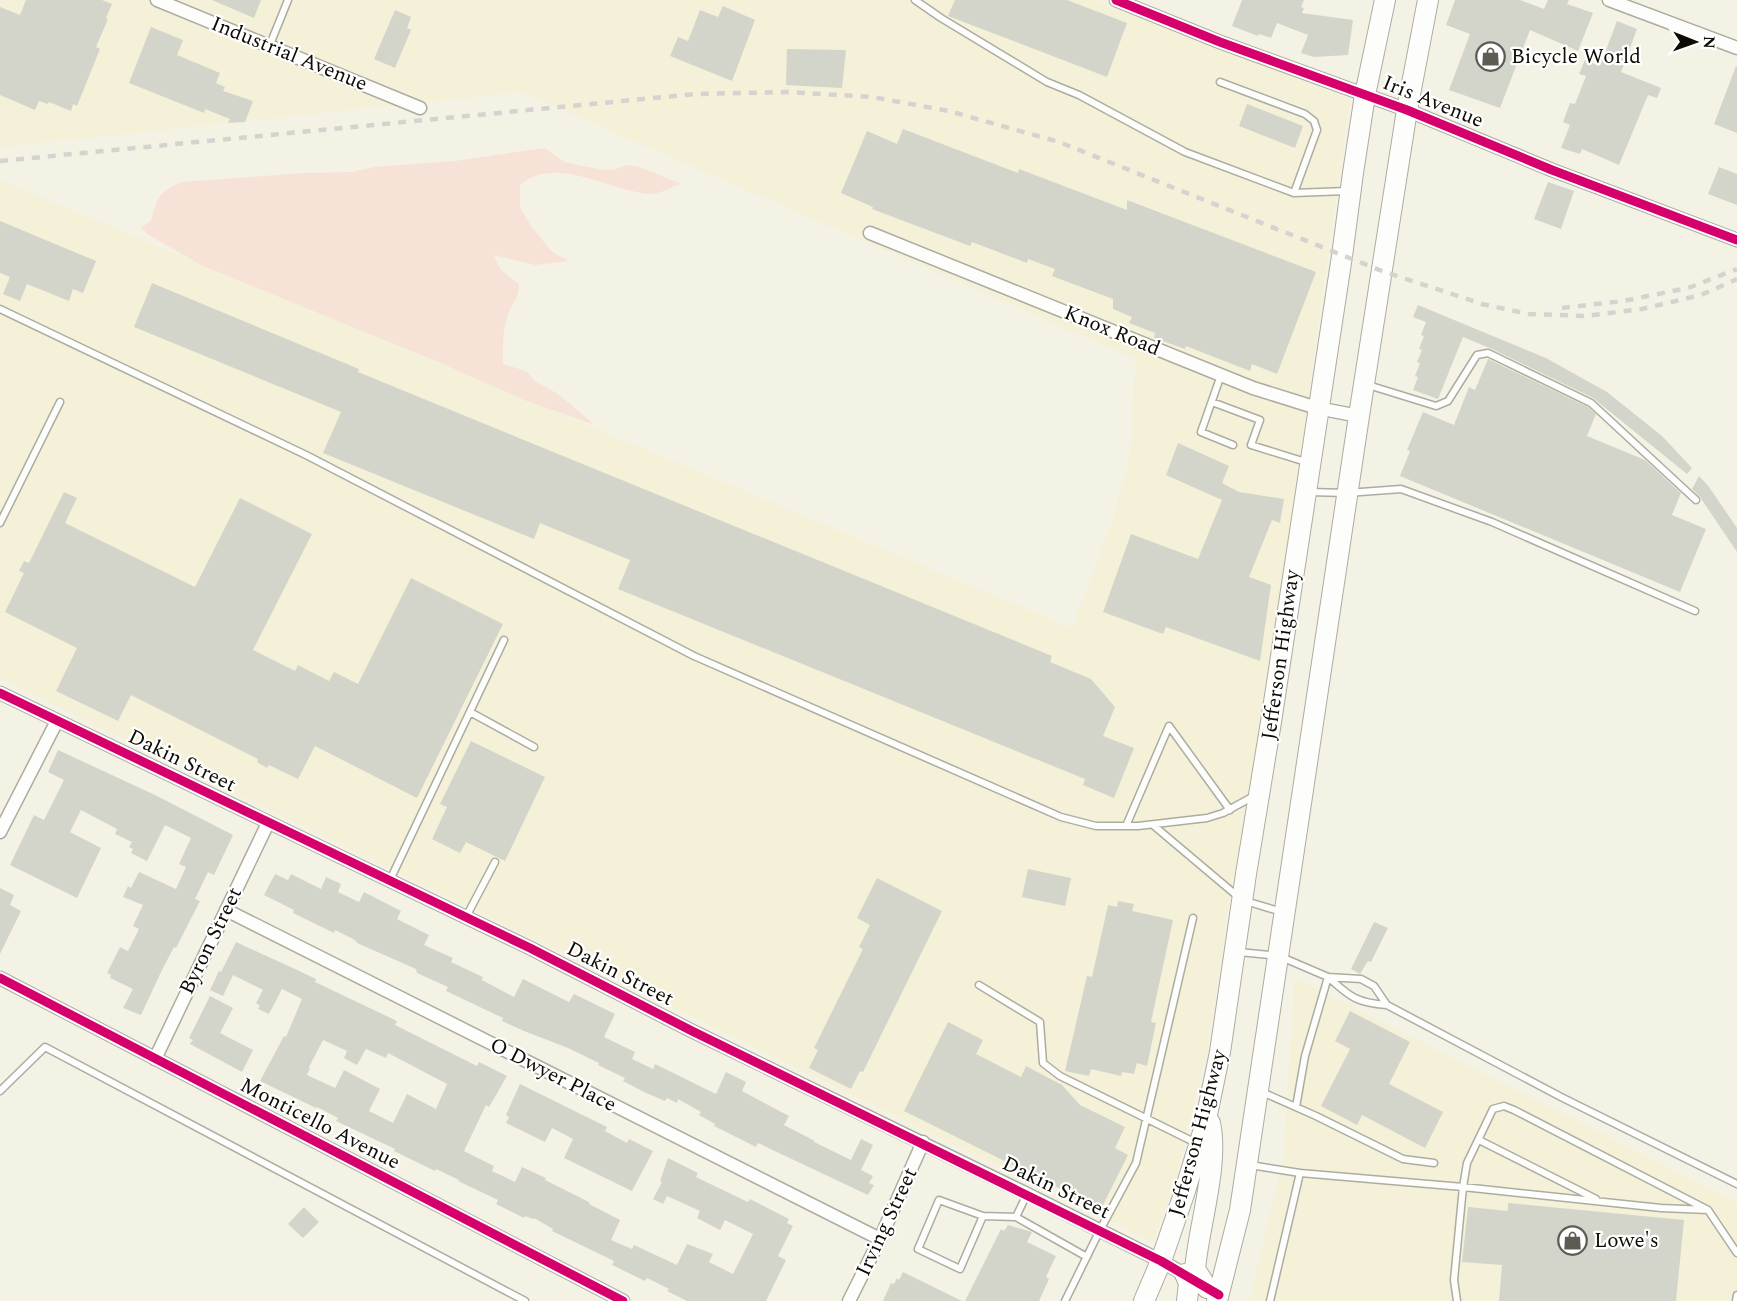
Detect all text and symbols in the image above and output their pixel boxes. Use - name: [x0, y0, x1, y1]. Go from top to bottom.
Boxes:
- street label: Industrial Avenue: [206, 8, 372, 100]
- north arrow: [1665, 12, 1725, 72]
- text: N: [1697, 36, 1721, 49]
- shop icon: Bicycle World: [1474, 41, 1506, 73]
- place label: Bicycle World: [1511, 41, 1641, 73]
- street label: Iris Avenue: [1378, 67, 1488, 137]
- street label: Knox Road: [1059, 297, 1165, 365]
- street label: Jefferson Highway: [1253, 567, 1309, 742]
- street label: Dakin Street: [122, 721, 242, 801]
- street label: Byron Street: [171, 882, 251, 1000]
- street label: Dakin Street: [561, 933, 679, 1015]
- street label: O Dwyer Place: [484, 1029, 622, 1121]
- street label: Jefferson Highway: [1160, 1045, 1236, 1220]
- street label: Monticello Avenue: [234, 1070, 406, 1178]
- street label: Dakin Street: [996, 1148, 1116, 1228]
- street label: Irving Street: [848, 1162, 926, 1282]
- shop icon: Lowe's: [1557, 1225, 1589, 1257]
- place label: Lowe's: [1594, 1225, 1659, 1257]

